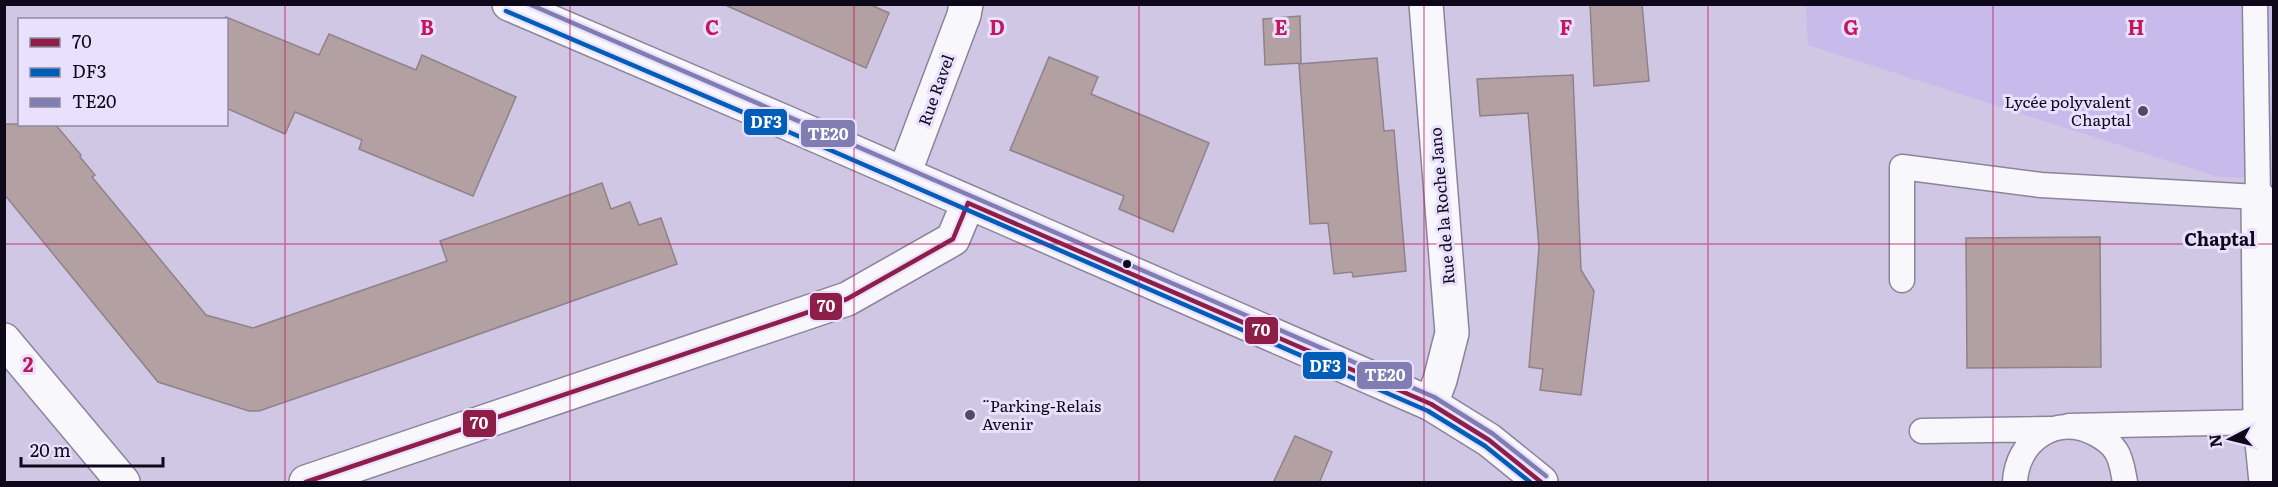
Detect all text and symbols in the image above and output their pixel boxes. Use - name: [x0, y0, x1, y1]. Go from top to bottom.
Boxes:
- text: B: [420, 11, 434, 41]
- text: C: [705, 11, 719, 41]
- text: D: [989, 11, 1005, 41]
- text: E: [1274, 11, 1288, 41]
- text: F: [1560, 11, 1573, 41]
- text: G: [1843, 11, 1859, 41]
- text: H: [2128, 11, 2144, 41]
- legend: [18, 18, 228, 126]
- text: 70: [72, 27, 92, 54]
- street label: Rue Ravel: [911, 51, 959, 129]
- text: DF3: [72, 57, 107, 84]
- text: TE20: [72, 87, 116, 114]
- place label: Lycée polyvalent Chaptal: [2004, 89, 2132, 131]
- marker: Lycée polyvalent Chaptal: [2136, 104, 2150, 118]
- line badge: DF3: [743, 108, 788, 136]
- text: DF3: [750, 109, 782, 133]
- line badge: TE20: [800, 119, 856, 148]
- text: TE20: [807, 121, 849, 145]
- street label: Rue de la Roche Jano: [1422, 126, 1460, 286]
- district label: Chaptal: [2184, 225, 2256, 252]
- unlabelled marker: [1121, 258, 1133, 270]
- line badge: 70: [809, 292, 843, 321]
- text: 70: [817, 293, 835, 317]
- line badge: 70: [1244, 316, 1279, 345]
- text: 70: [1252, 317, 1270, 341]
- text: 2: [23, 348, 34, 378]
- line badge: DF3: [1302, 351, 1347, 380]
- text: DF3: [1309, 353, 1341, 377]
- line badge: TE20: [1356, 361, 1413, 390]
- text: TE20: [1364, 362, 1406, 386]
- place label: ¨Parking-Relais Avenir: [982, 393, 1101, 435]
- marker: ¨Parking-Relais Avenir: [963, 408, 977, 422]
- line badge: 70: [462, 409, 497, 438]
- north arrow: [2200, 409, 2260, 469]
- text: 70: [470, 410, 488, 434]
- scale bar: [21, 430, 164, 468]
- text: N: [2201, 433, 2227, 449]
- text: 20 m: [30, 436, 71, 463]

